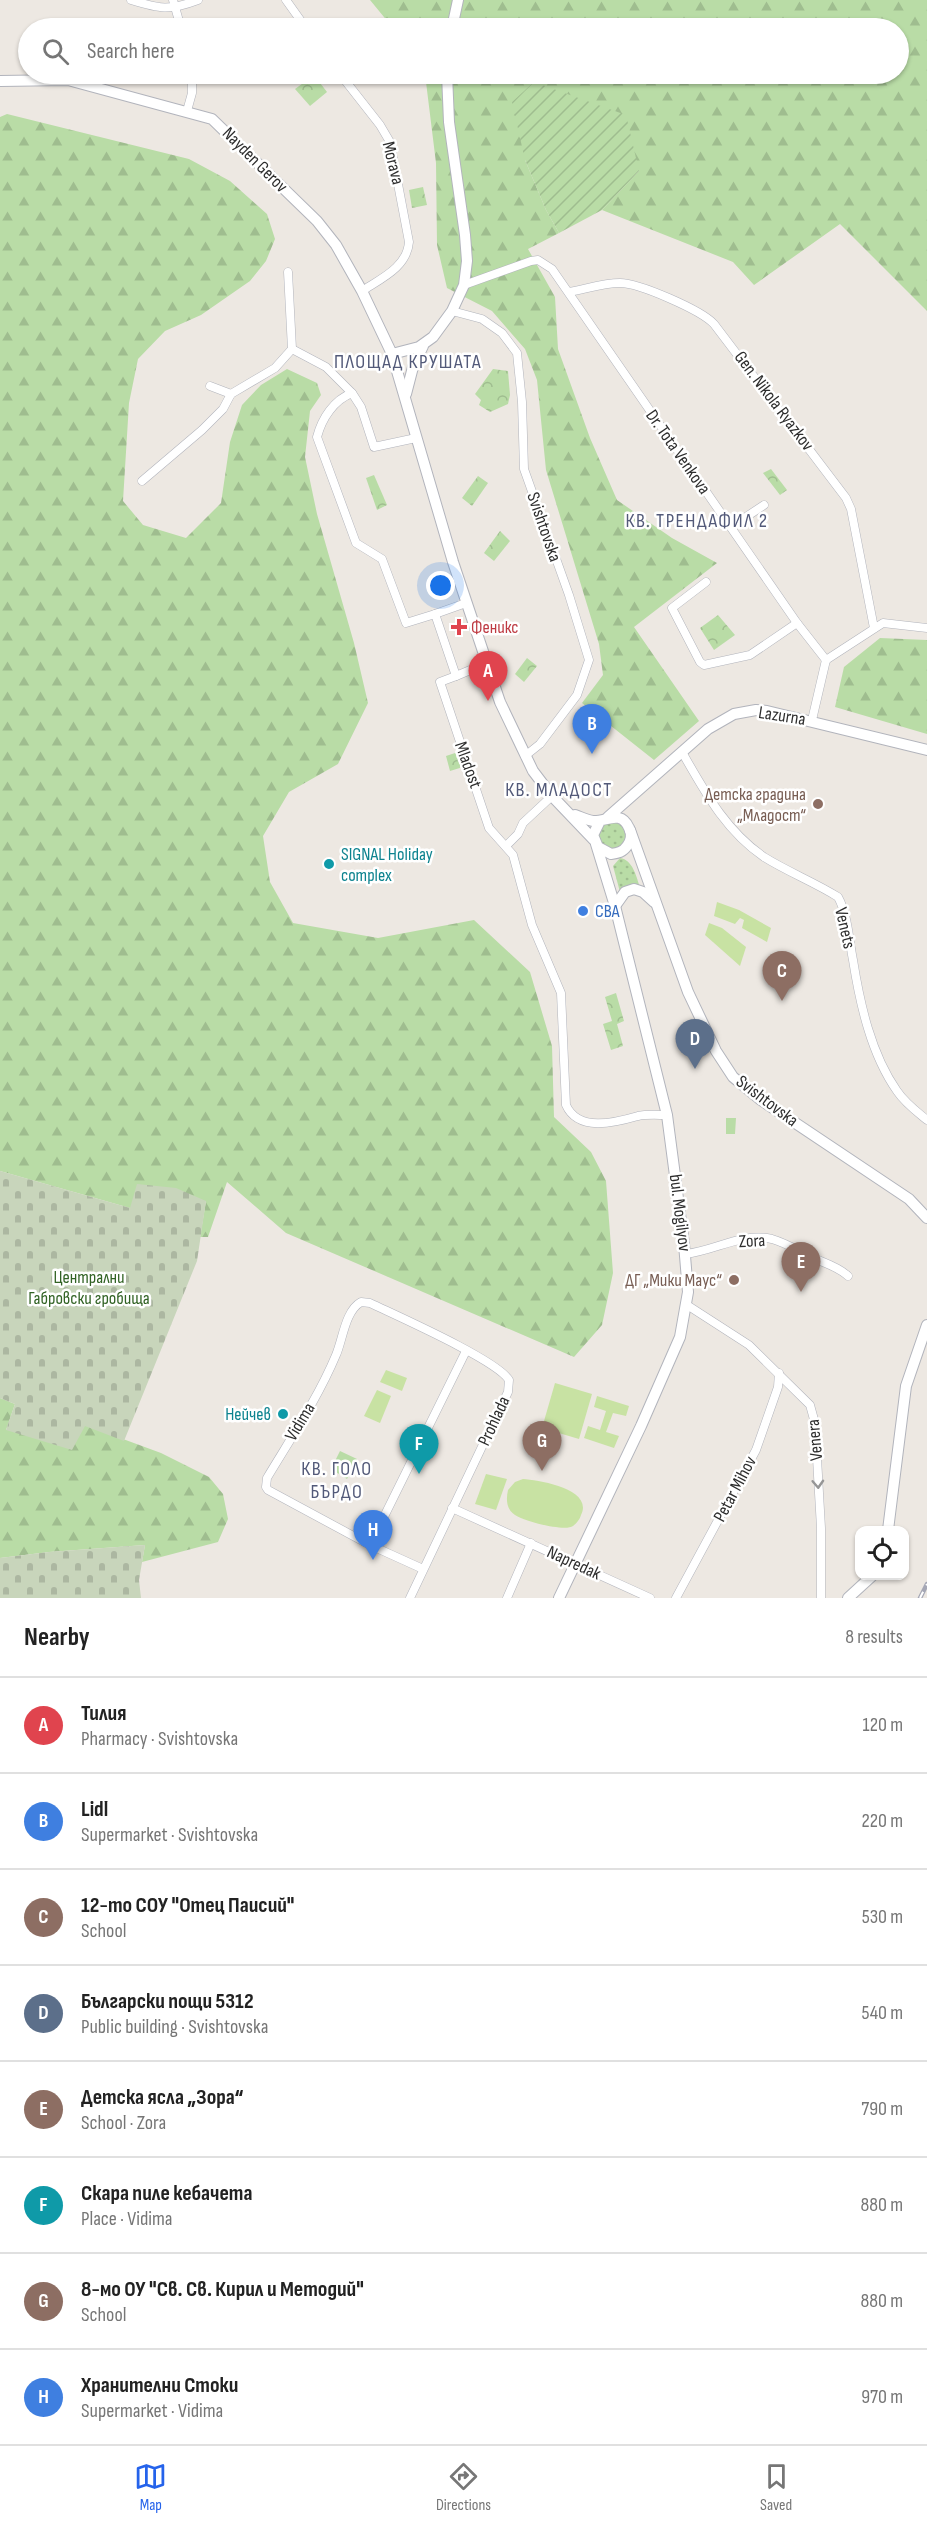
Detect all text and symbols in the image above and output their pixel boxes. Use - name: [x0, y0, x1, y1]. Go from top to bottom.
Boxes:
- search box: [18, 18, 909, 84]
- icon: search: [39, 35, 72, 68]
- text: Search here: [87, 38, 174, 65]
- street label: Nayden Gerov: [218, 123, 292, 197]
- street label: Morava: [378, 139, 408, 187]
- street label: Gen. Nikola Ryazkov: [730, 347, 818, 455]
- district label: ПЛОЩАД КРУШАТА: [334, 350, 482, 374]
- street label: Dr. Tota Venkova: [641, 406, 715, 498]
- street label: Svishtovska: [522, 489, 566, 565]
- district label: КВ. ТРЕНДАФИЛ 2: [625, 509, 769, 533]
- your location: [426, 571, 455, 600]
- place label: Феникс: [471, 617, 519, 638]
- marker: Феникс: [452, 620, 466, 634]
- pin: A: [468, 652, 508, 701]
- street label: Lazurna: [757, 702, 807, 730]
- pin: B: [572, 704, 612, 754]
- street label: Mladost: [450, 739, 486, 792]
- district label: КВ. МЛАДОСТ: [505, 778, 613, 802]
- place label: Детска градина „Младост“: [704, 784, 806, 826]
- marker: Детска градина „Младост“: [811, 797, 825, 811]
- place label: SIGNAL Holiday complex: [341, 844, 433, 886]
- marker: SIGNAL Holiday complex: [322, 857, 336, 871]
- place label: CBA: [595, 901, 620, 922]
- marker: CBA: [576, 904, 590, 918]
- street label: Venets: [830, 905, 860, 951]
- pin: C: [762, 952, 802, 1001]
- pin: D: [676, 1020, 714, 1069]
- street label: Svishtovska: [732, 1071, 802, 1131]
- street label: bul. Mogilyov: [665, 1173, 695, 1253]
- street label: Zora: [738, 1230, 766, 1252]
- pin: E: [782, 1242, 820, 1292]
- park label: Централни Габровски гробища: [28, 1267, 150, 1309]
- place label: ДГ „Мики Маус“: [625, 1270, 722, 1291]
- marker: ДГ „Мики Маус“: [727, 1273, 741, 1287]
- street label: Prohlada: [473, 1393, 515, 1449]
- street label: Vidima: [280, 1399, 320, 1445]
- place label: Нейчев: [225, 1404, 271, 1425]
- marker: Нейчев: [276, 1407, 290, 1421]
- street label: Venera: [803, 1418, 827, 1462]
- pin: G: [522, 1422, 562, 1471]
- pin: F: [400, 1424, 438, 1474]
- street label: Petar Mihov: [709, 1453, 761, 1525]
- district label: КВ. ГОЛО БЪРДО: [301, 1457, 373, 1504]
- one-way arrow: [812, 1479, 825, 1488]
- pin: H: [354, 1510, 392, 1560]
- map controls: [855, 1526, 909, 1580]
- button: locate: [855, 1526, 909, 1580]
- street label: Napredak: [544, 1541, 604, 1585]
- text: Nearby: [24, 1622, 90, 1653]
- text: 8 results: [845, 1625, 903, 1649]
- text: Тилия: [81, 1700, 126, 1727]
- text: A: [39, 1713, 48, 1737]
- text: 120 m: [863, 1713, 903, 1737]
- text: Pharmacy · Svishtovska: [81, 1727, 238, 1751]
- text: Lidl: [81, 1796, 108, 1823]
- text: B: [39, 1809, 48, 1833]
- text: 220 m: [862, 1809, 903, 1833]
- text: Supermarket · Svishtovska: [81, 1823, 258, 1847]
- text: 12-то СОУ "Отец Паисий": [81, 1892, 294, 1919]
- text: C: [38, 1905, 49, 1929]
- text: 530 m: [862, 1905, 903, 1929]
- text: School: [81, 1919, 126, 1943]
- text: Български пощи 5312: [81, 1988, 254, 2015]
- text: D: [38, 2001, 49, 2025]
- text: 540 m: [862, 2001, 903, 2025]
- text: Public building · Svishtovska: [81, 2015, 268, 2039]
- text: Детска ясла „Зора“: [81, 2084, 243, 2111]
- text: E: [39, 2097, 48, 2121]
- text: 790 m: [861, 2097, 903, 2121]
- text: School · Zora: [81, 2111, 166, 2135]
- text: Скара пиле кебачета: [81, 2180, 252, 2207]
- text: F: [39, 2193, 48, 2217]
- text: 880 m: [861, 2193, 903, 2217]
- text: Place · Vidima: [81, 2207, 172, 2231]
- text: 8-мо ОУ "Св. Св. Кирил и Методий": [81, 2276, 364, 2303]
- text: G: [38, 2289, 49, 2313]
- text: 880 m: [861, 2289, 903, 2313]
- text: School: [81, 2303, 126, 2327]
- text: Хранителни Стоки: [81, 2372, 238, 2399]
- text: H: [38, 2385, 49, 2409]
- text: 970 m: [861, 2385, 903, 2409]
- text: Supermarket · Vidima: [81, 2399, 223, 2423]
- tab: Map: [134, 2460, 167, 2515]
- tab: Directions: [436, 2460, 491, 2515]
- tab: Saved: [760, 2460, 793, 2515]

